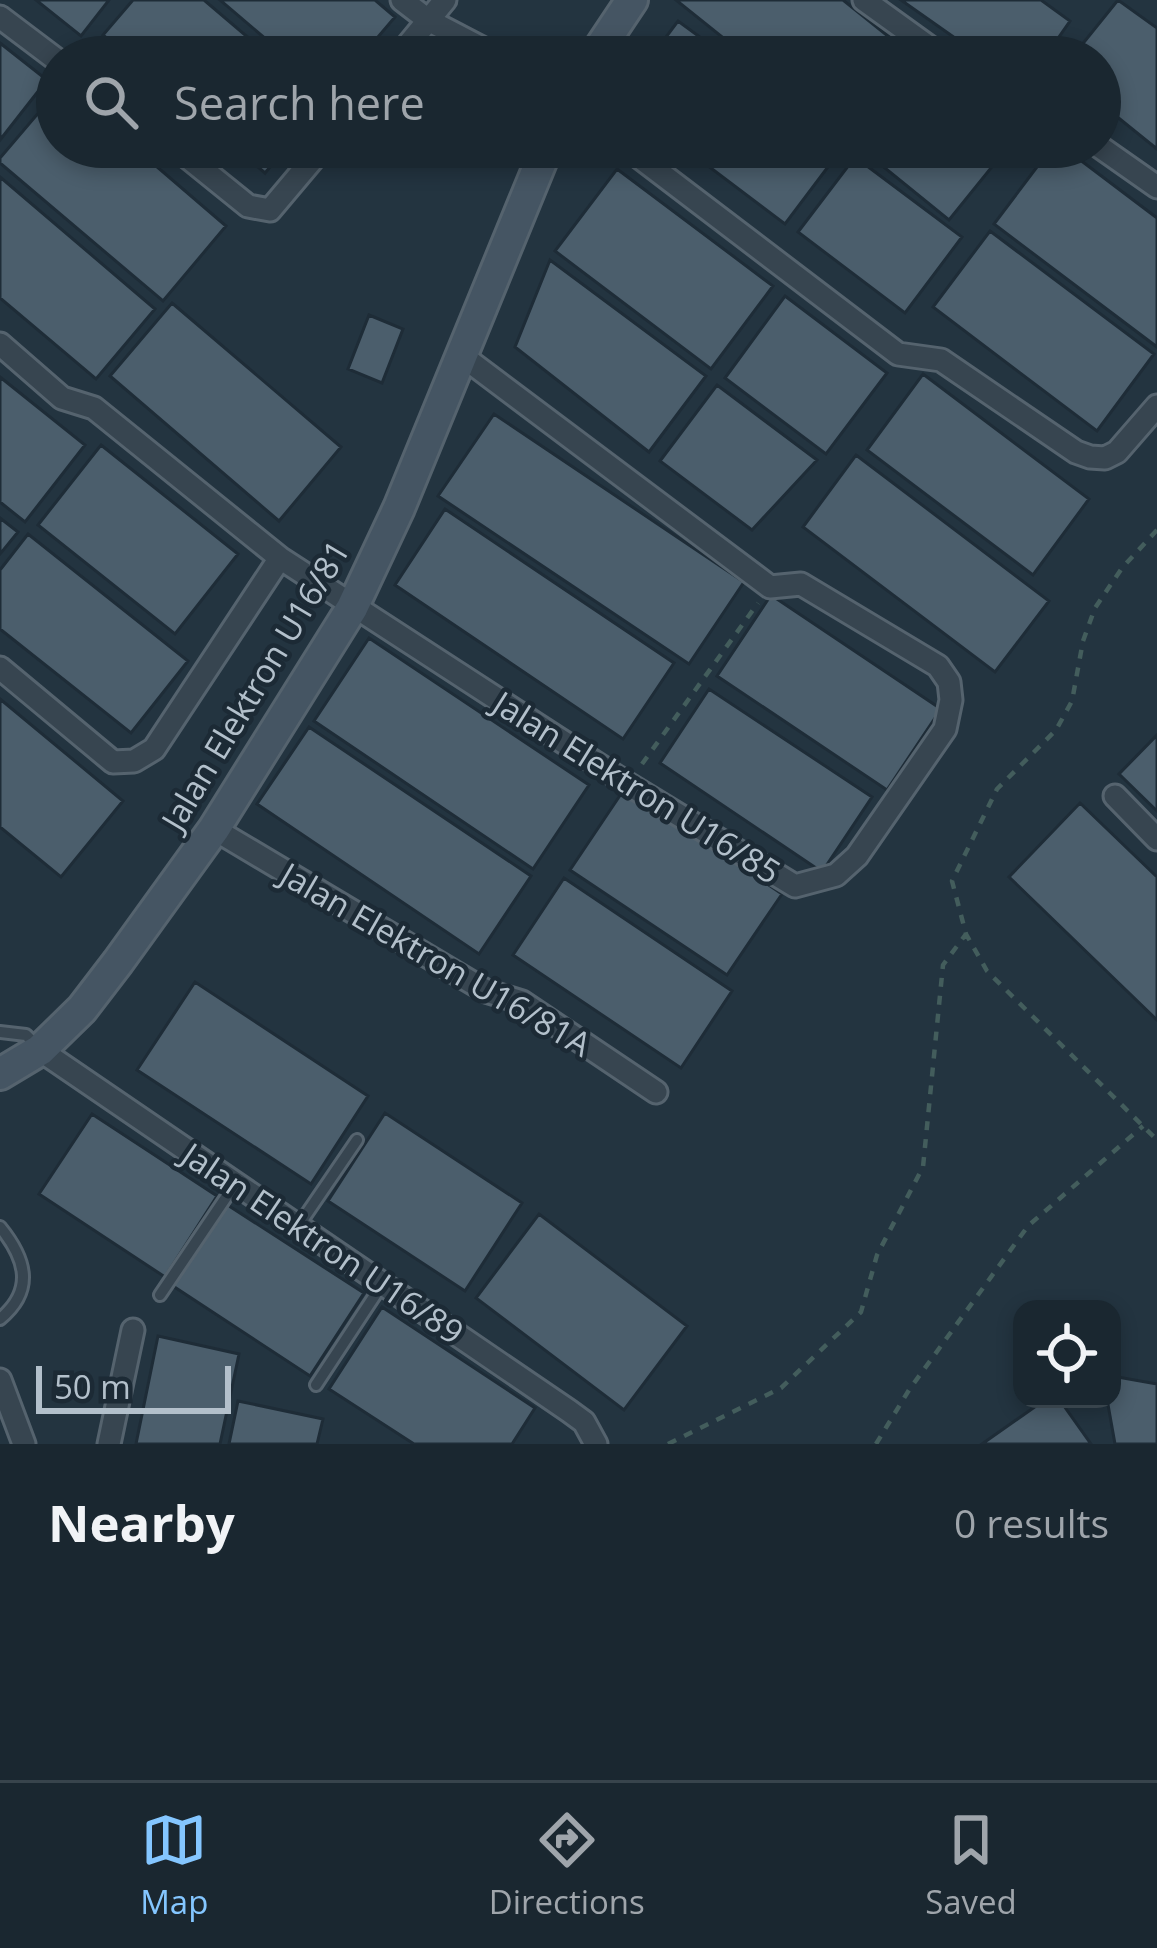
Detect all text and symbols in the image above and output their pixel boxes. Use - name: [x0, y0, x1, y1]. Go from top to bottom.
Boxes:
- search box: [36, 36, 1121, 168]
- icon: search: [78, 69, 144, 135]
- text: Search here: [174, 72, 425, 133]
- street label: Jalan Elektron U16/81: [149, 532, 359, 841]
- street label: Jalan Elektron U16/85: [482, 679, 789, 894]
- street label: Jalan Elektron U16/81A: [270, 850, 600, 1066]
- street label: Jalan Elektron U16/89: [171, 1130, 473, 1354]
- map controls: [1013, 1300, 1121, 1408]
- button: locate: [1013, 1300, 1121, 1408]
- scale bar: [36, 1360, 231, 1413]
- text: 50 m: [54, 1364, 131, 1409]
- text: Nearby: [48, 1487, 235, 1557]
- text: 0 results: [954, 1496, 1109, 1549]
- tab: Map: [140, 1807, 208, 1924]
- tab: Directions: [489, 1807, 645, 1924]
- tab: Saved: [925, 1807, 1017, 1924]

